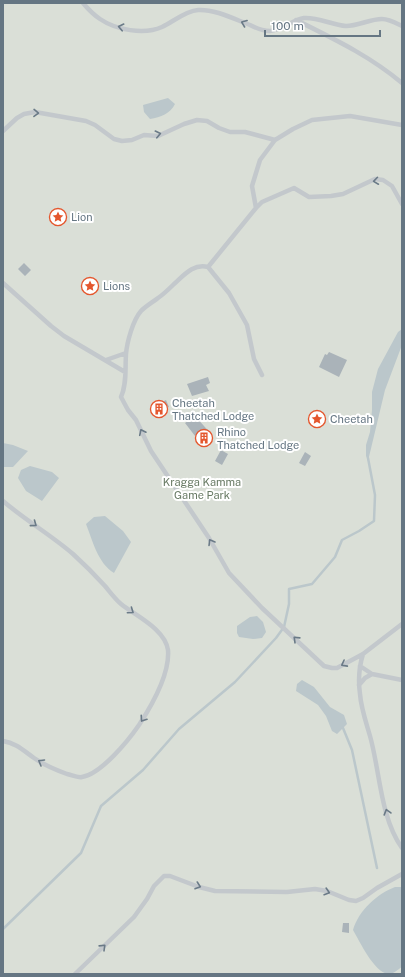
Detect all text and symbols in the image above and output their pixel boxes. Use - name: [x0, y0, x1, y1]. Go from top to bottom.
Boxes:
- scale bar: [265, 12, 380, 38]
- text: 100 m: [271, 19, 304, 33]
- one-way arrow: [240, 20, 247, 28]
- one-way arrow: [117, 24, 124, 32]
- one-way arrow: [33, 109, 39, 117]
- one-way arrow: [155, 131, 162, 139]
- one-way arrow: [373, 176, 379, 185]
- place icon: Lion: [48, 207, 68, 227]
- place label: Lion: [71, 211, 93, 223]
- place icon: Lions: [80, 276, 100, 296]
- place label: Lions: [103, 280, 131, 292]
- place label: Cheetah Thatched Lodge: [172, 397, 254, 422]
- building icon: Cheetah Thatched Lodge: [149, 399, 169, 419]
- place icon: Cheetah: [307, 409, 327, 429]
- place label: Cheetah: [330, 413, 373, 425]
- place label: Rhino Thatched Lodge: [217, 426, 299, 451]
- one-way arrow: [139, 428, 147, 436]
- building icon: Rhino Thatched Lodge: [194, 428, 214, 448]
- park label: Kragga Kamma Game Park: [163, 476, 241, 501]
- one-way arrow: [30, 519, 37, 526]
- one-way arrow: [208, 539, 215, 546]
- one-way arrow: [127, 606, 134, 614]
- one-way arrow: [293, 636, 301, 644]
- one-way arrow: [341, 659, 348, 667]
- one-way arrow: [140, 715, 148, 722]
- one-way arrow: [38, 759, 45, 766]
- one-way arrow: [383, 809, 392, 816]
- one-way arrow: [195, 881, 202, 890]
- one-way arrow: [323, 887, 330, 896]
- one-way arrow: [98, 944, 106, 952]

